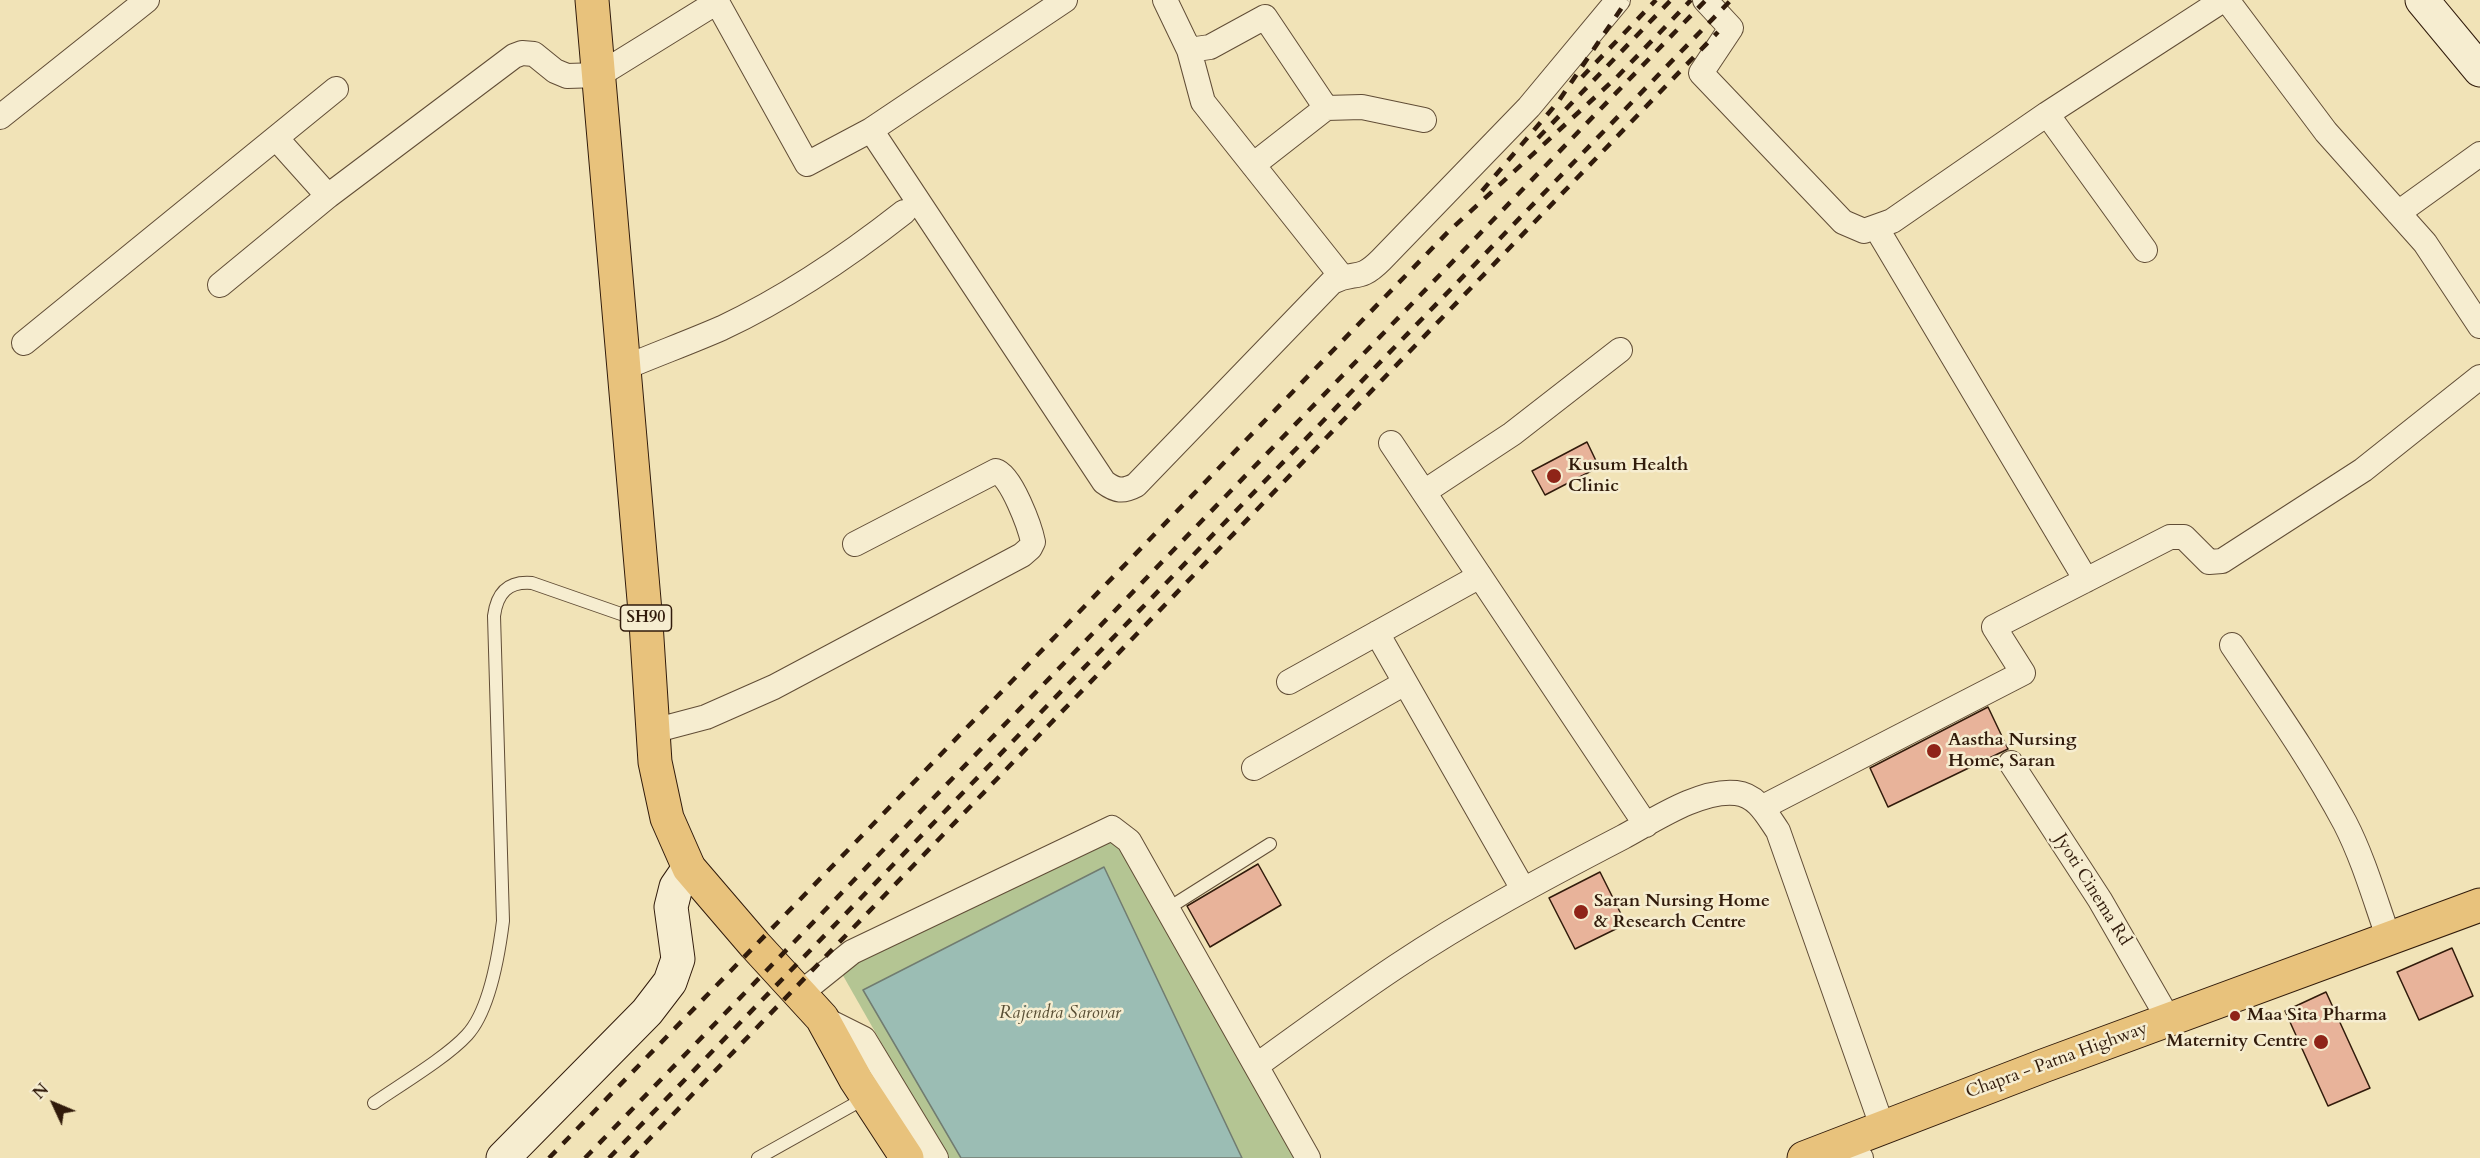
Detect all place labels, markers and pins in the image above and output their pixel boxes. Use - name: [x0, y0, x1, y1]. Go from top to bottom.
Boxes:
- place label: Kusum Health Clinic: [1568, 455, 1688, 498]
- marker: Kusum Health Clinic: [1545, 467, 1563, 485]
- place label: Aastha Nursing Home, Saran: [1948, 730, 2077, 772]
- marker: Aastha Nursing Home, Saran: [1925, 742, 1943, 760]
- place label: Saran Nursing Home & Research Centre: [1594, 891, 1770, 934]
- marker: Saran Nursing Home & Research Centre: [1572, 903, 1590, 921]
- place label: Maa Sita Pharma: [2247, 1005, 2387, 1027]
- marker: Maa Sita Pharma: [2228, 1009, 2242, 1023]
- place label: Maternity Centre: [2166, 1031, 2308, 1053]
- marker: Maternity Centre: [2312, 1033, 2330, 1051]

